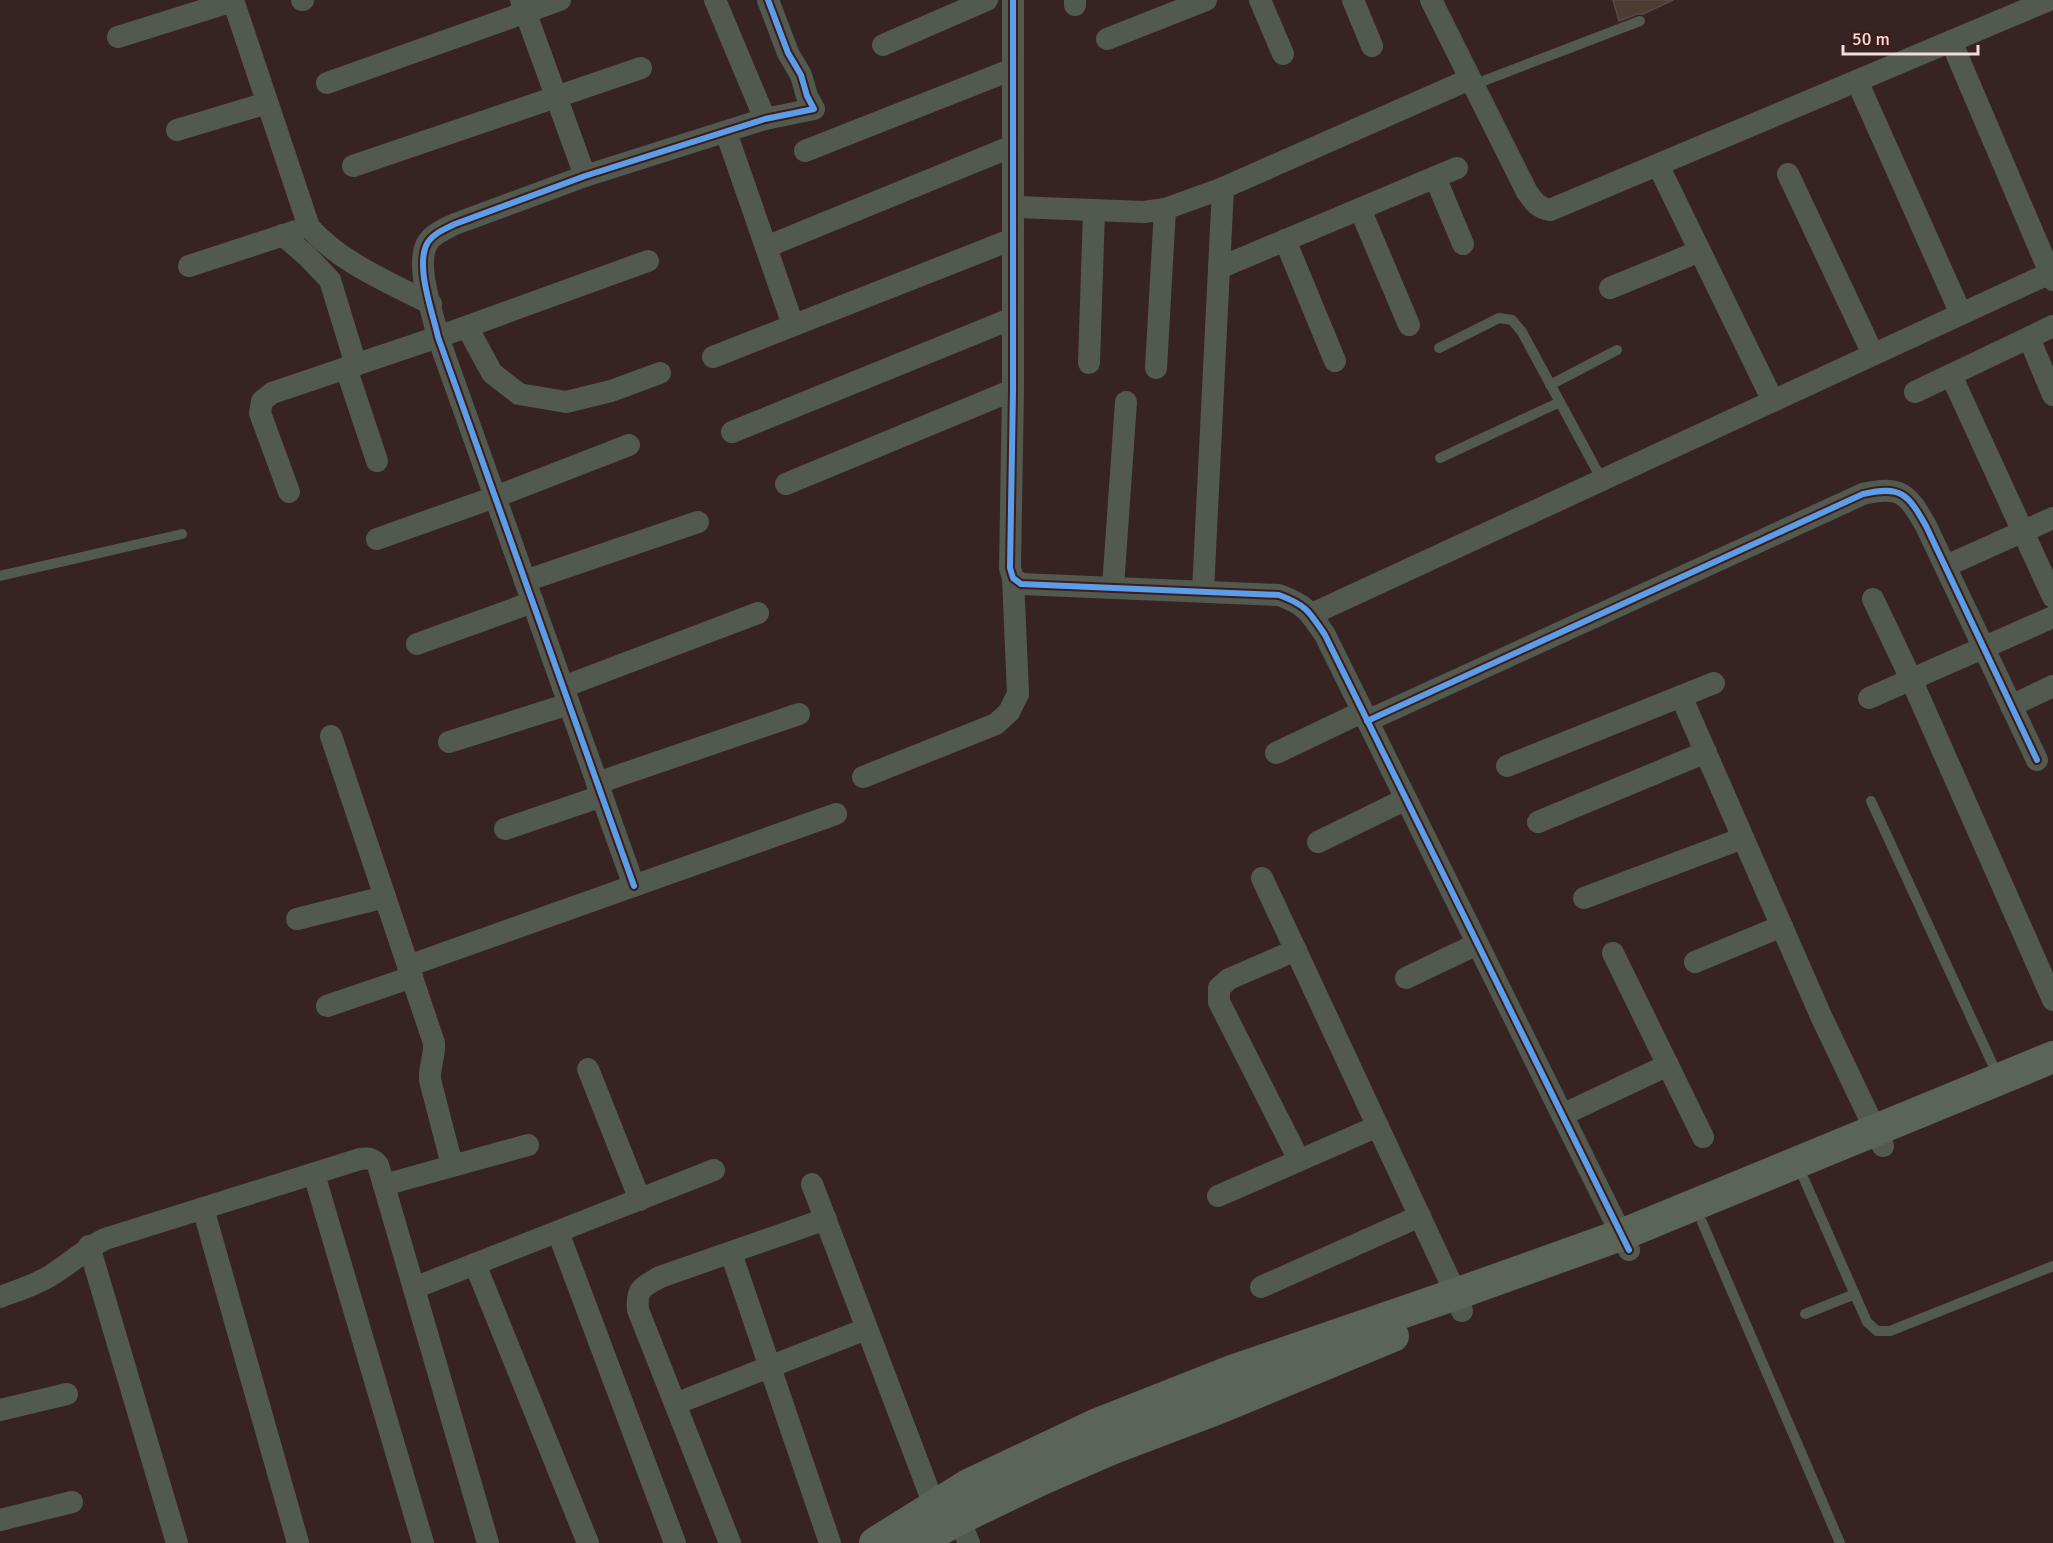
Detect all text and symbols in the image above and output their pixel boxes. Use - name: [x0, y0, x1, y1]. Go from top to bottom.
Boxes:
- scale bar: [1843, 18, 1978, 56]
- text: 50 m: [1852, 28, 1890, 50]

